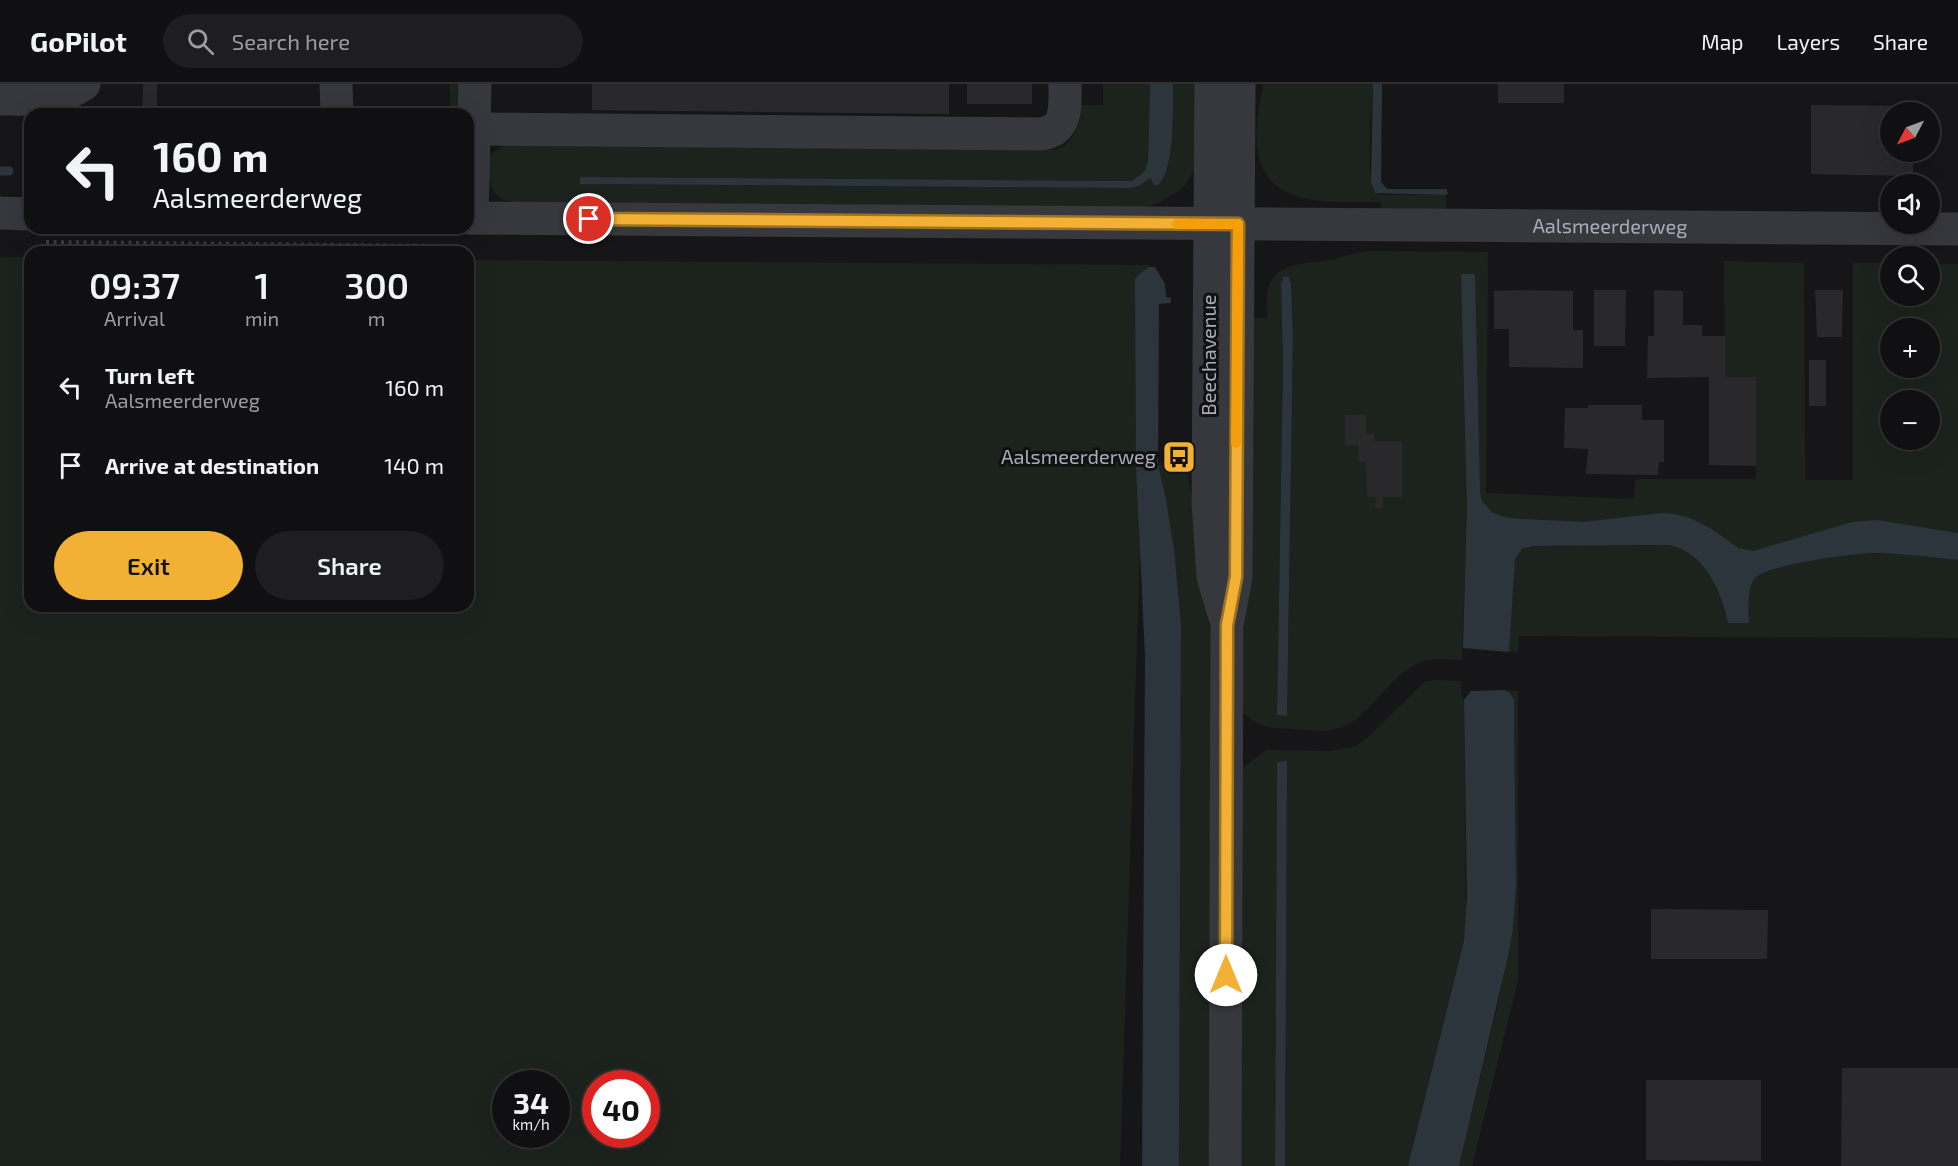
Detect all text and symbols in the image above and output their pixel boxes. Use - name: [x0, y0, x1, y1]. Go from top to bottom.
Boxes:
- search box: [163, 14, 583, 68]
- text: GoPilot: [30, 24, 127, 58]
- icon: search: [184, 25, 217, 58]
- text: Search here: [232, 28, 350, 54]
- text: Map: [1701, 29, 1743, 54]
- text: Layers: [1776, 29, 1840, 54]
- text: Share: [1873, 29, 1928, 54]
- north arrow: [1880, 102, 1940, 162]
- map controls: [1880, 102, 1940, 450]
- text: 160 m: [153, 130, 269, 180]
- icon: left: [54, 132, 132, 210]
- button: sound: [1880, 174, 1940, 234]
- text: Aalsmeerderweg: [153, 181, 362, 213]
- pin: [563, 193, 614, 244]
- icon: arrive: [572, 202, 605, 235]
- street label: Aalsmeerderweg: [1532, 213, 1688, 238]
- button: search: [1880, 246, 1940, 306]
- text: 09:37: [89, 263, 180, 306]
- text: 1: [255, 263, 270, 306]
- text: 300: [344, 263, 409, 306]
- street label: Beechavenue: [1196, 294, 1220, 416]
- text: Arrival: [104, 306, 165, 330]
- text: min: [245, 306, 279, 330]
- text: m: [368, 306, 385, 330]
- button: +: [1880, 318, 1940, 378]
- text: Turn left: [105, 362, 194, 388]
- icon: left: [54, 371, 87, 404]
- text: 160 m: [385, 374, 444, 400]
- text: Aalsmeerderweg: [105, 388, 260, 412]
- button: −: [1880, 390, 1940, 450]
- bus stop icon: Aalsmeerderweg: [1161, 439, 1197, 475]
- place label: Aalsmeerderweg: [1001, 444, 1156, 468]
- icon: arrive: [54, 449, 87, 482]
- text: Arrive at destination: [105, 452, 319, 478]
- text: 140 m: [384, 452, 444, 478]
- button: Exit: [54, 531, 243, 600]
- button: Share: [255, 531, 444, 600]
- position arrow: [1194, 943, 1258, 1007]
- speed limit sign: 40: [582, 1070, 660, 1148]
- text: 34: [513, 1084, 549, 1120]
- text: km/h: [512, 1115, 550, 1133]

